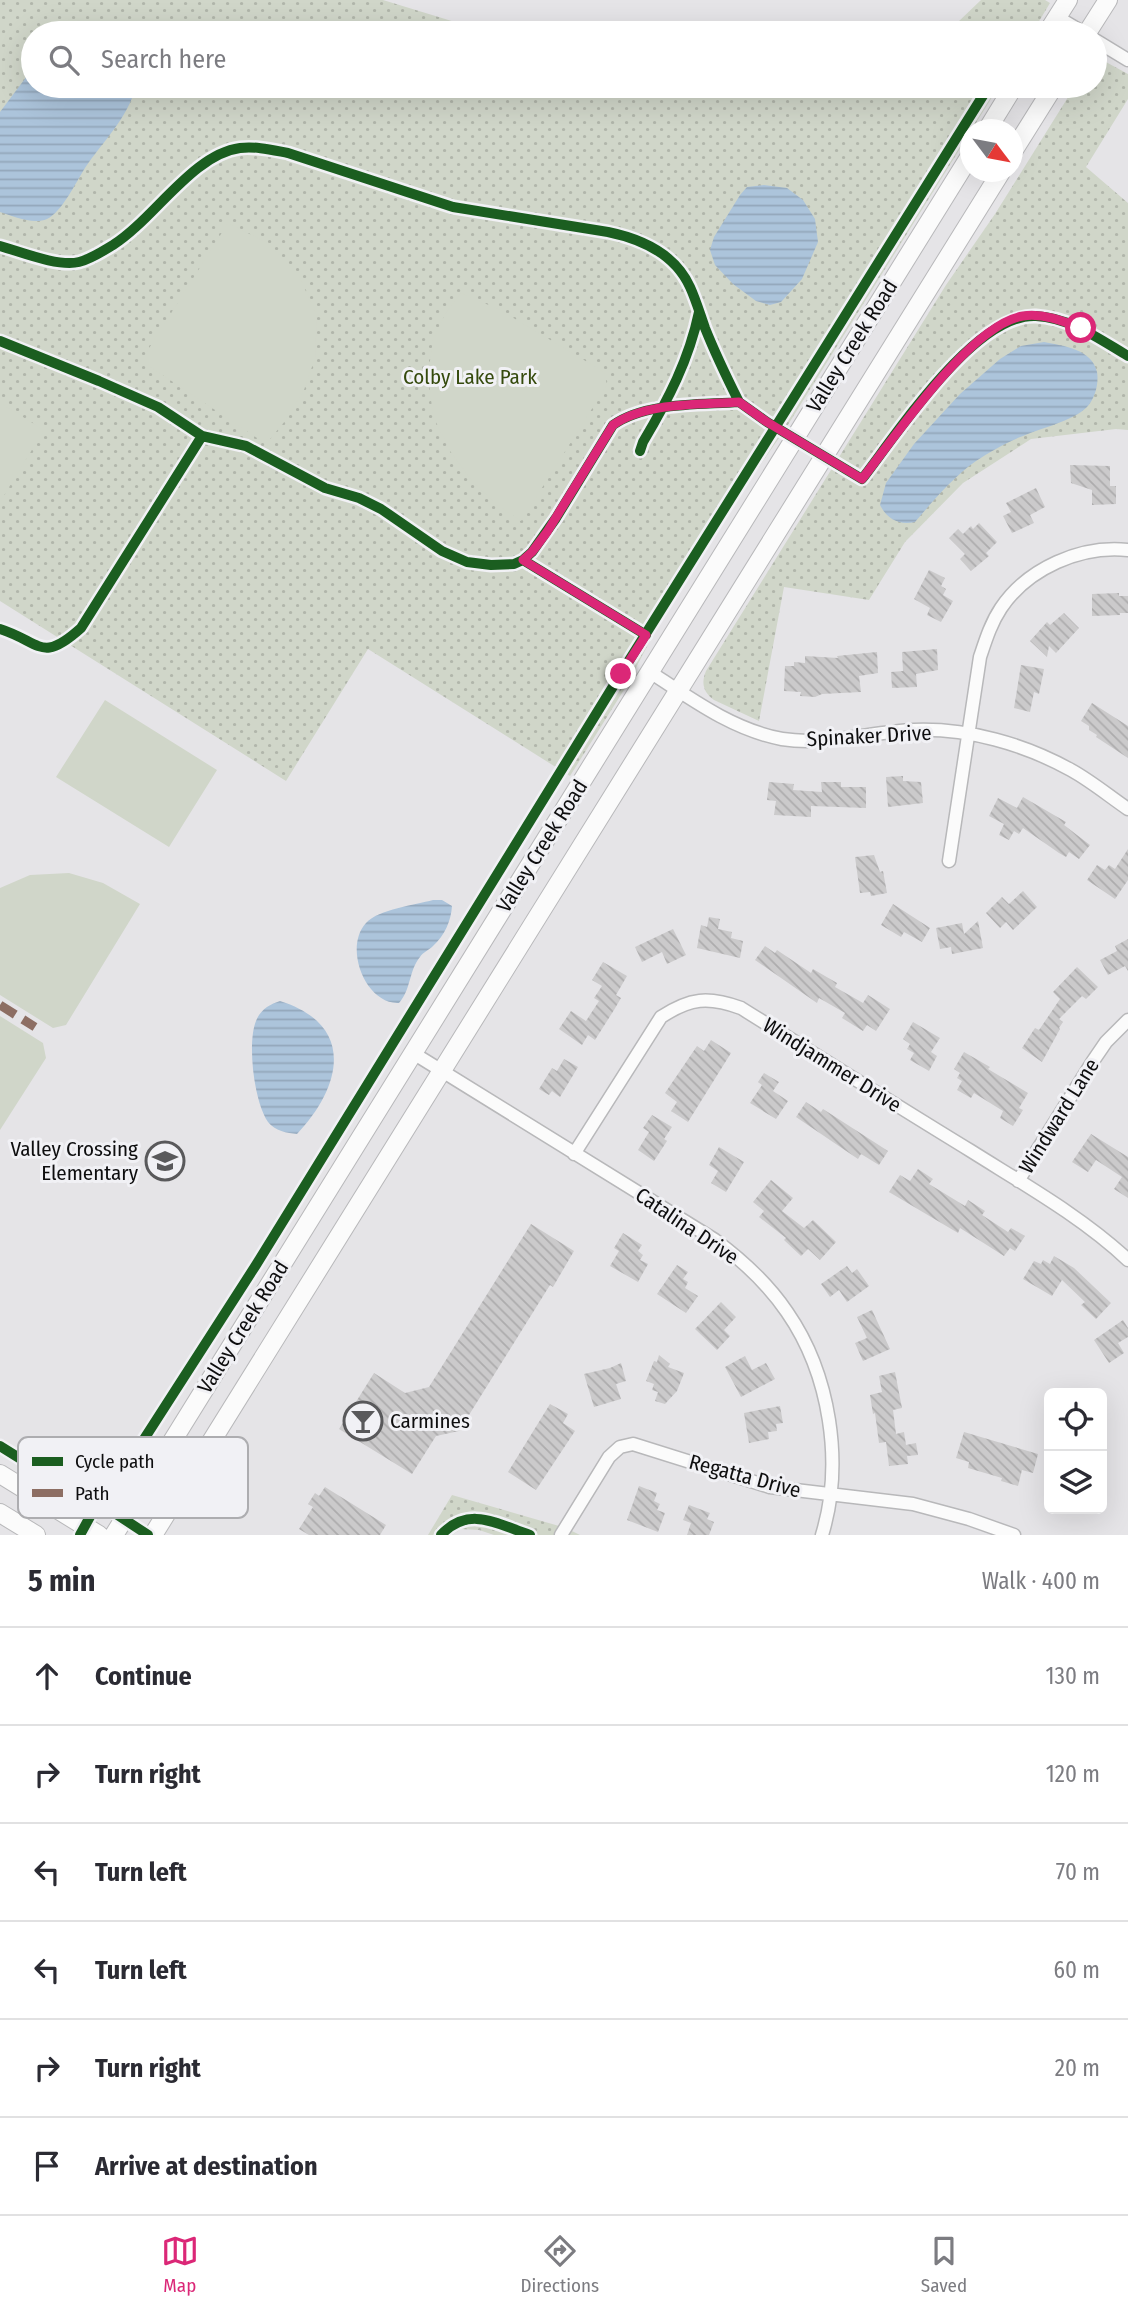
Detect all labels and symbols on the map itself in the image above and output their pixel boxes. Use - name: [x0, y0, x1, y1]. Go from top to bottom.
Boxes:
- north arrow: [960, 119, 1023, 182]
- street label: Valley Creek Road: [801, 275, 903, 417]
- route start: [1065, 312, 1096, 343]
- park label: Colby Lake Park: [403, 364, 537, 390]
- route end: [605, 658, 636, 689]
- street label: Spinaker Drive: [806, 720, 932, 752]
- street label: Valley Creek Road: [491, 775, 593, 917]
- street label: Windjammer Drive: [758, 1012, 906, 1118]
- street label: Windward Lane: [1013, 1054, 1105, 1178]
- place label: Valley Crossing Elementary: [10, 1136, 139, 1186]
- school or university icon: Valley Crossing Elementary: [144, 1140, 186, 1182]
- street label: Catalina Drive: [630, 1182, 744, 1270]
- street label: Valley Creek Road: [192, 1256, 294, 1398]
- bar icon: Carmines: [342, 1400, 384, 1442]
- place label: Carmines: [390, 1408, 470, 1434]
- legend: [18, 1437, 248, 1518]
- street label: Regatta Drive: [686, 1449, 804, 1503]
- text: Cycle path: [75, 1450, 154, 1473]
- text: Path: [75, 1482, 110, 1505]

